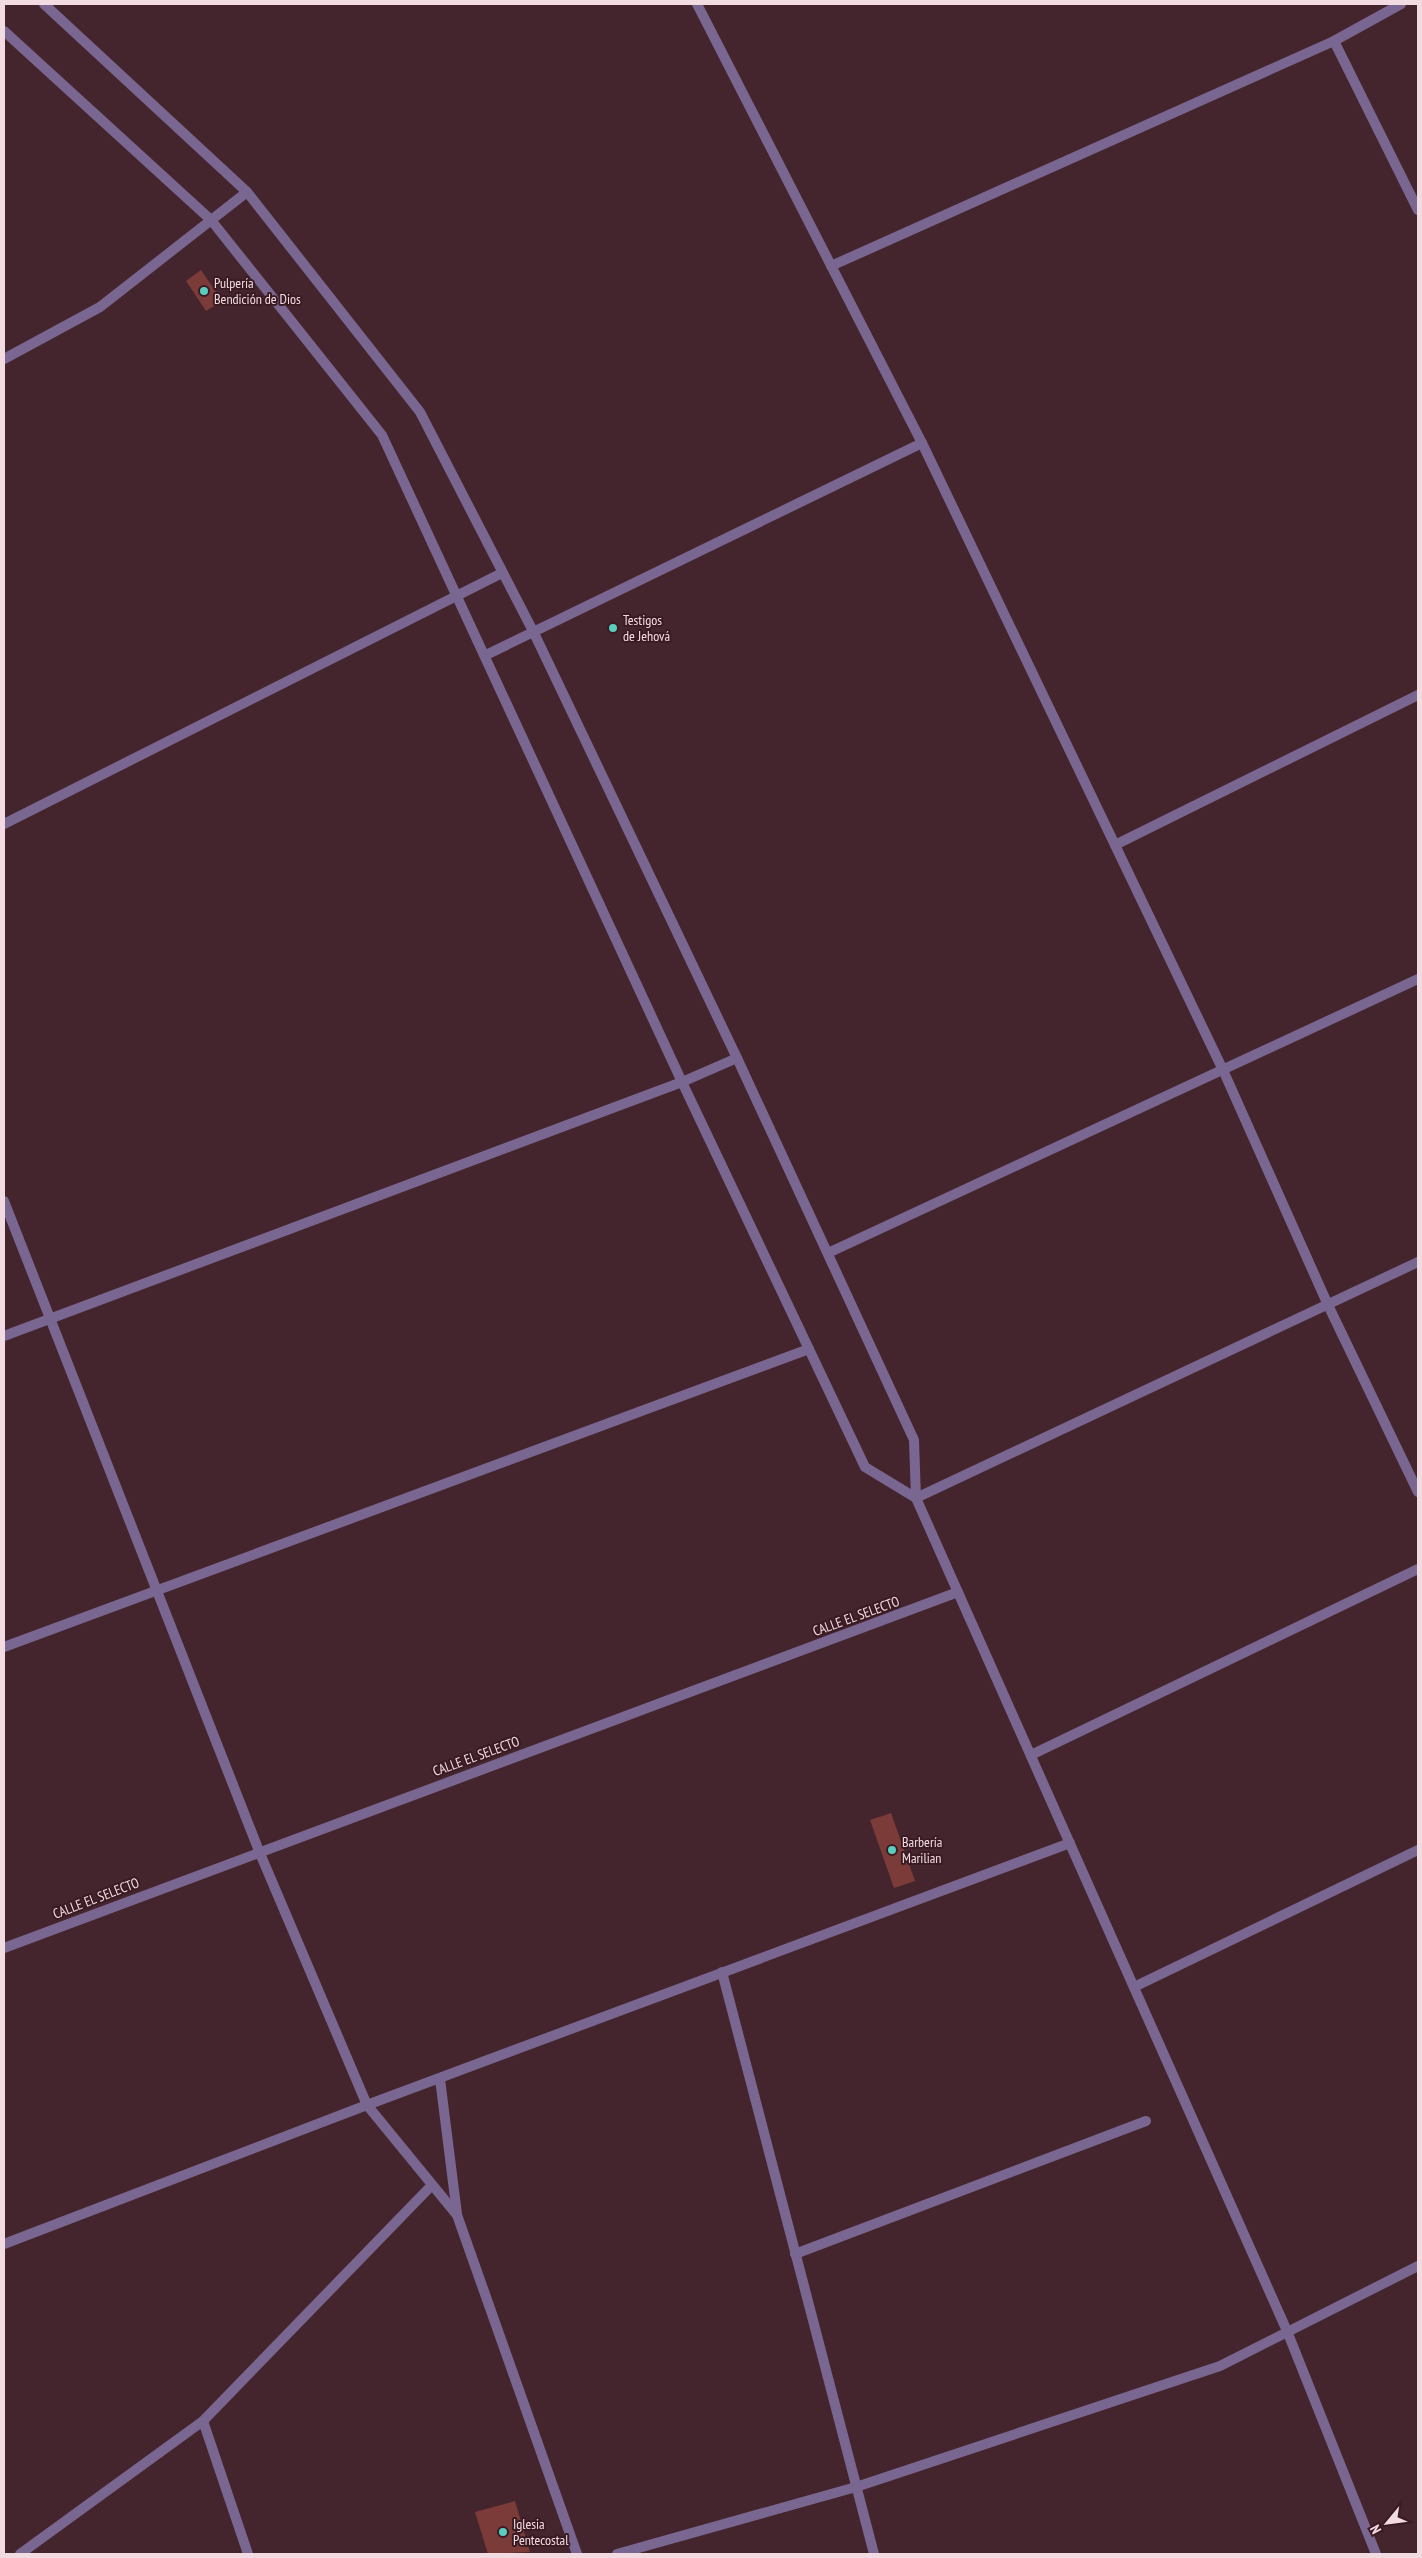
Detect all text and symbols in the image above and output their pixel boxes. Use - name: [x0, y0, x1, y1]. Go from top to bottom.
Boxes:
- place label: Pulpería Bendición de Dios: [214, 274, 301, 308]
- marker: Pulpería Bendición de Dios: [198, 285, 210, 297]
- place label: Testigos de Jehová: [623, 611, 670, 645]
- marker: Testigos de Jehová: [607, 622, 619, 634]
- street label: CALLE EL SELECTO: [810, 1592, 902, 1640]
- street label: CALLE EL SELECTO: [430, 1732, 522, 1780]
- place label: Barbería Marilian: [902, 1833, 942, 1867]
- marker: Barbería Marilian: [886, 1844, 898, 1856]
- street label: CALLE EL SELECTO: [50, 1873, 142, 1923]
- north arrow: [1362, 2498, 1412, 2548]
- place label: Iglesia Pentecostal: [513, 2515, 569, 2549]
- text: N: [1366, 2522, 1385, 2537]
- marker: Iglesia Pentecostal: [497, 2526, 509, 2538]

